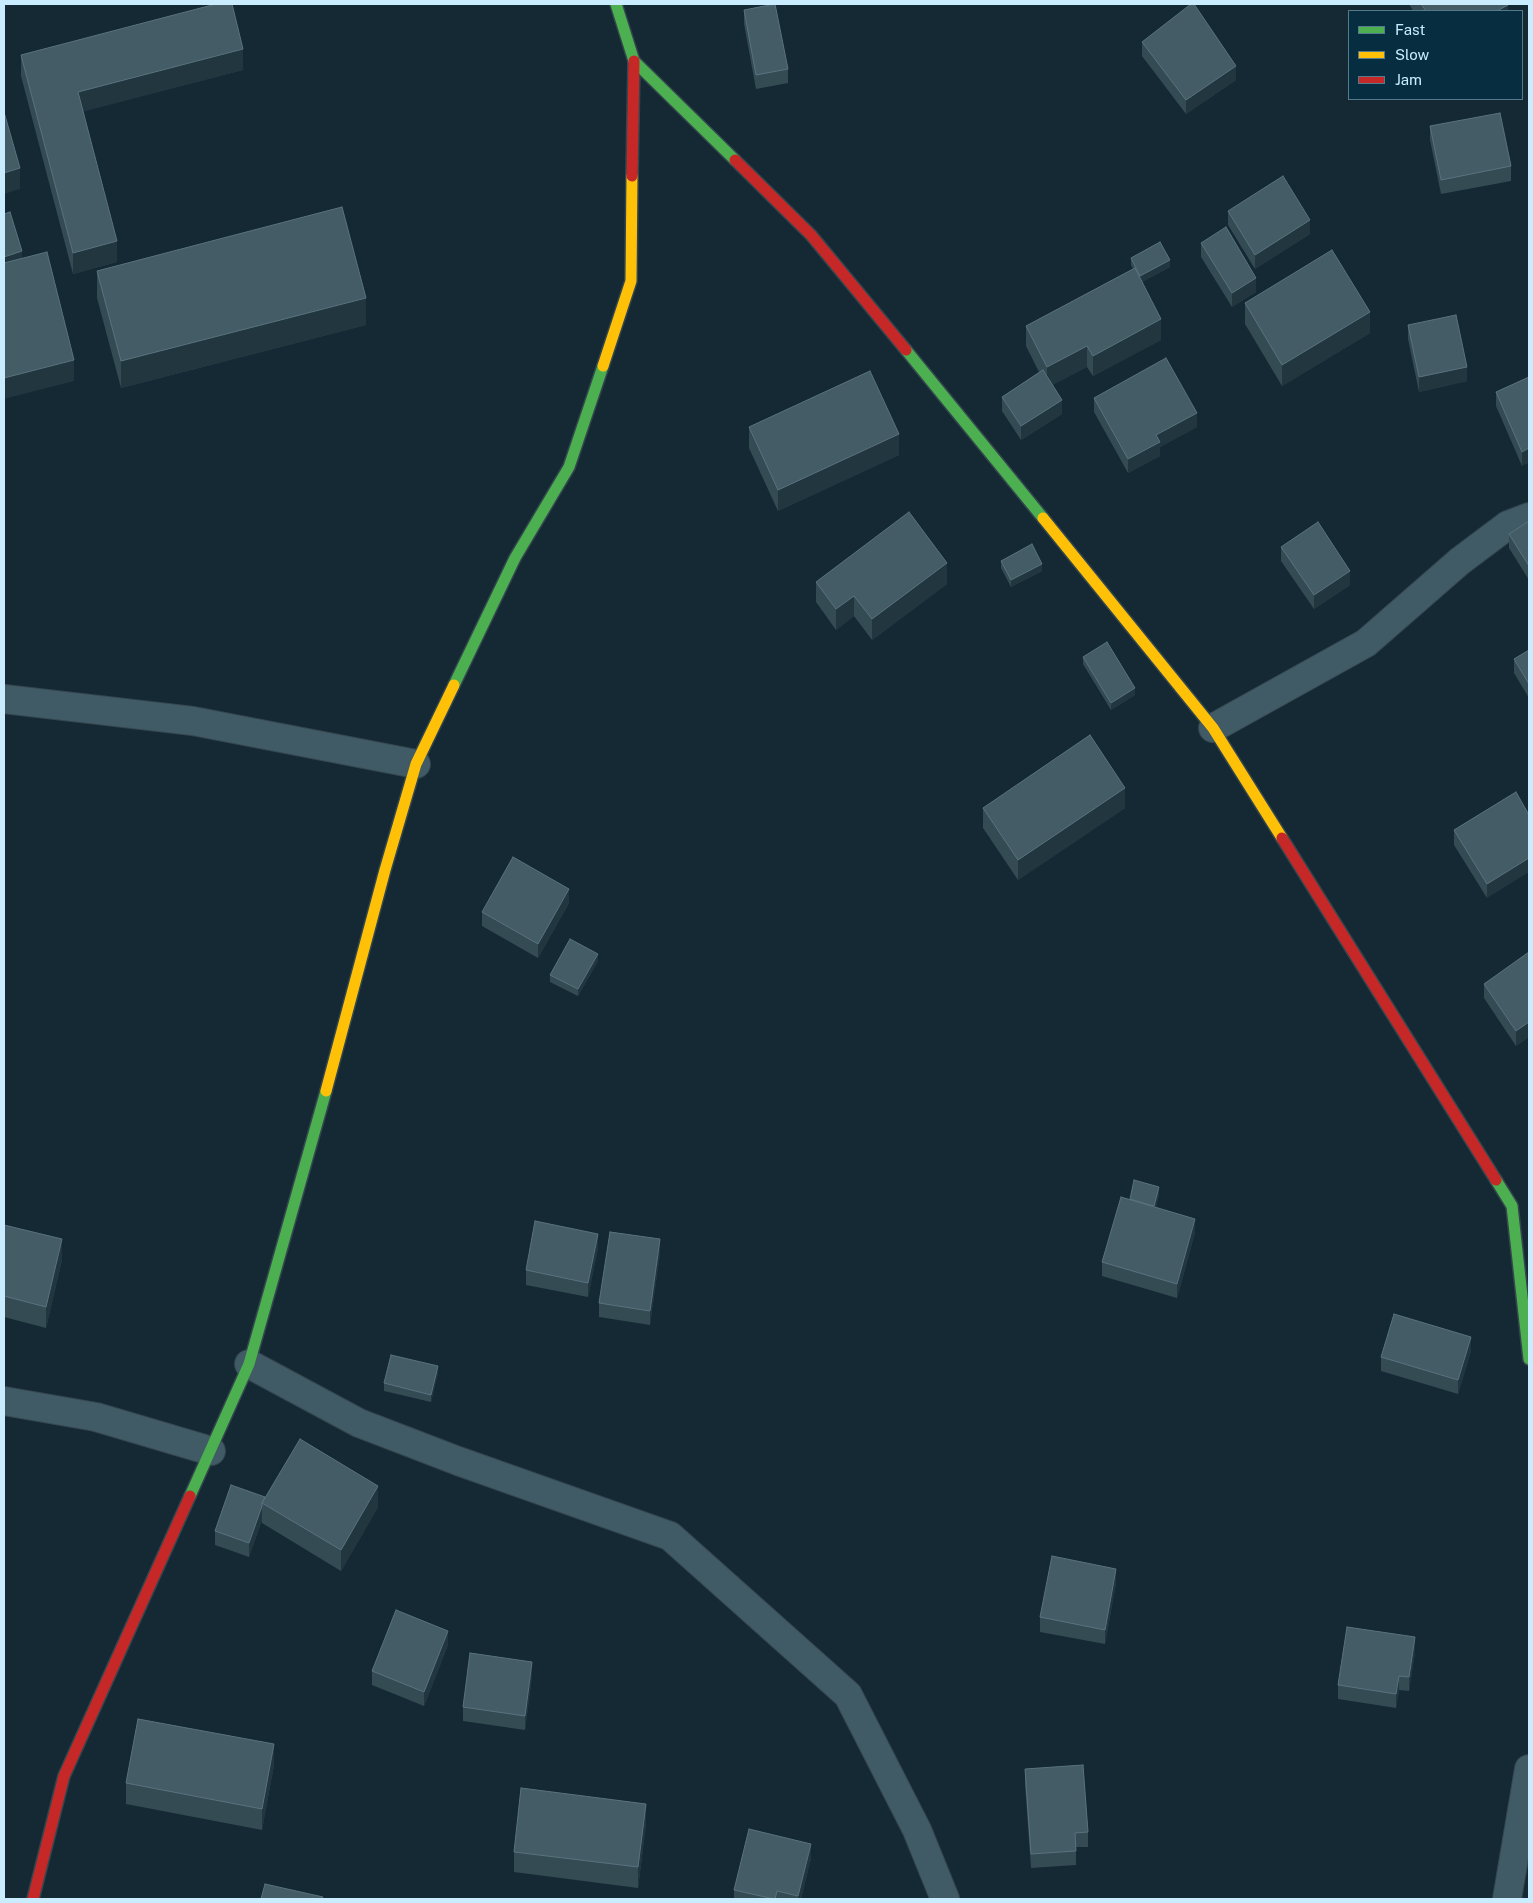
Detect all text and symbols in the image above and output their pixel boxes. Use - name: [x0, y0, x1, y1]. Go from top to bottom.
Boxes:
- legend: [1348, 10, 1523, 100]
- text: Fast: [1395, 21, 1425, 38]
- text: Slow: [1395, 46, 1429, 63]
- text: Jam: [1395, 71, 1422, 88]

